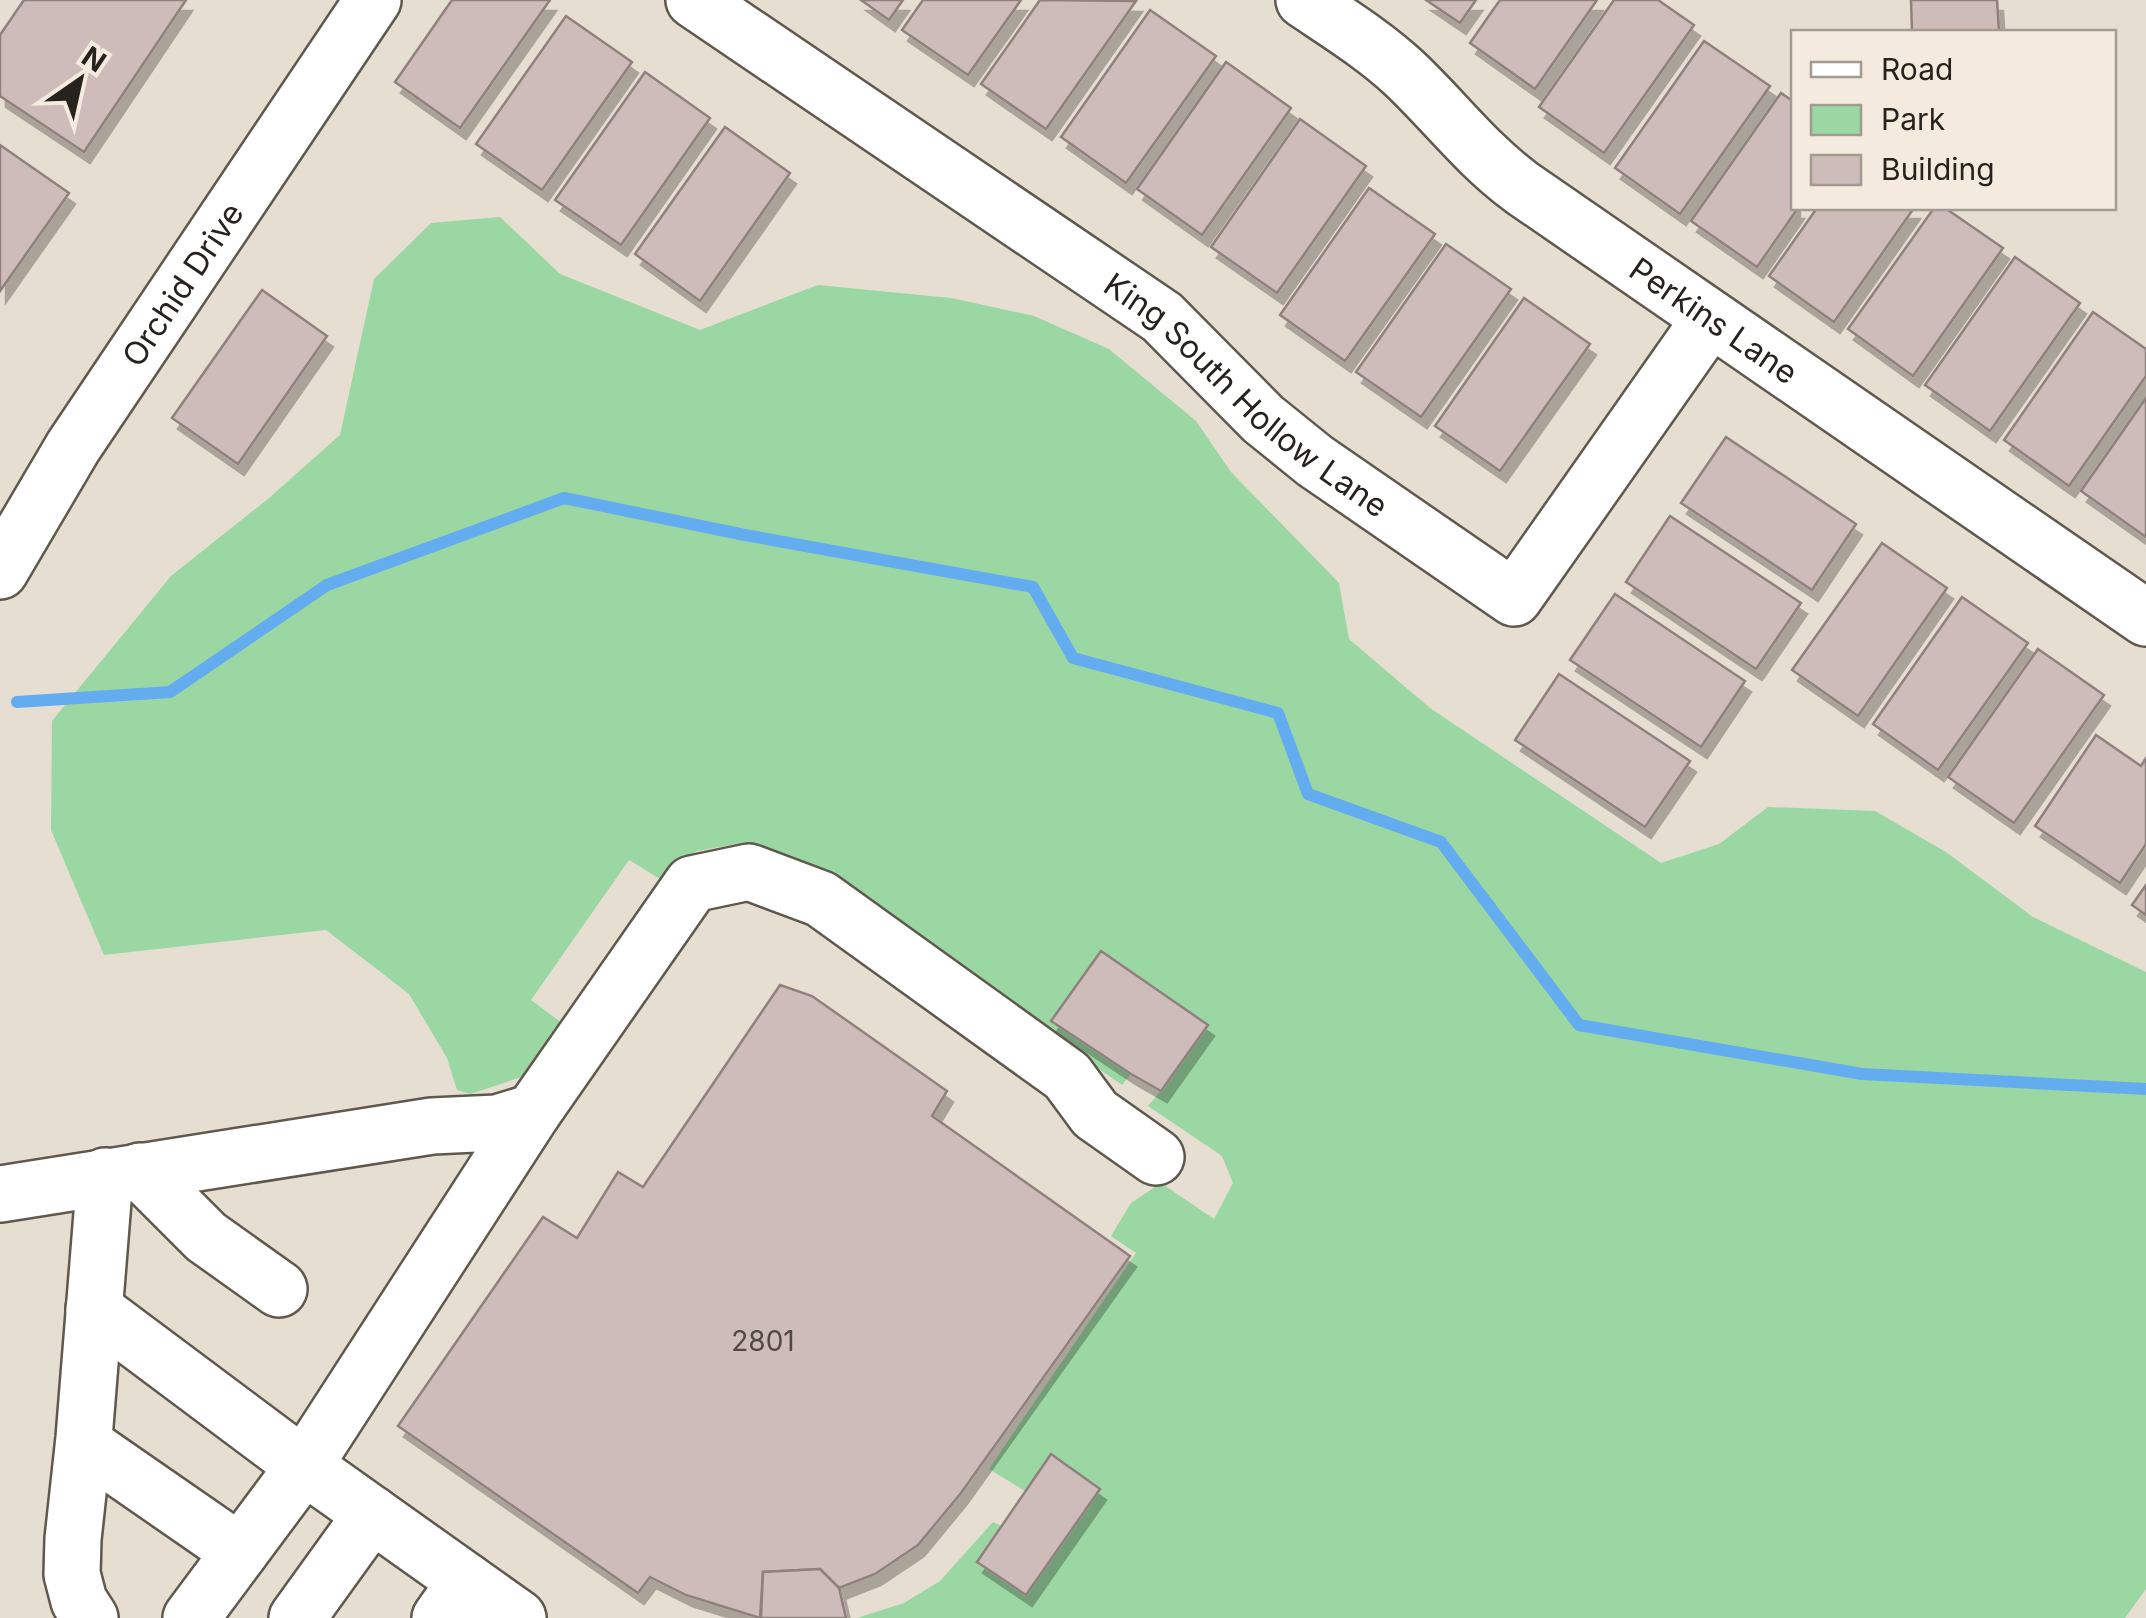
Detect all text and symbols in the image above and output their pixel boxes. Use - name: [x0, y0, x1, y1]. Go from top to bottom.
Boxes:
- north arrow: [30, 30, 130, 130]
- legend: [1791, 30, 2116, 210]
- text: N: [76, 39, 112, 79]
- text: Road: [1881, 51, 1953, 87]
- text: Park: [1881, 101, 1946, 137]
- text: Building: [1881, 151, 1995, 187]
- street label: Orchid Drive: [113, 195, 251, 373]
- street label: Perkins Lane: [1623, 249, 1805, 392]
- street label: King South Hollow Lane: [1097, 264, 1396, 525]
- house number: 2801: [731, 1324, 795, 1358]

